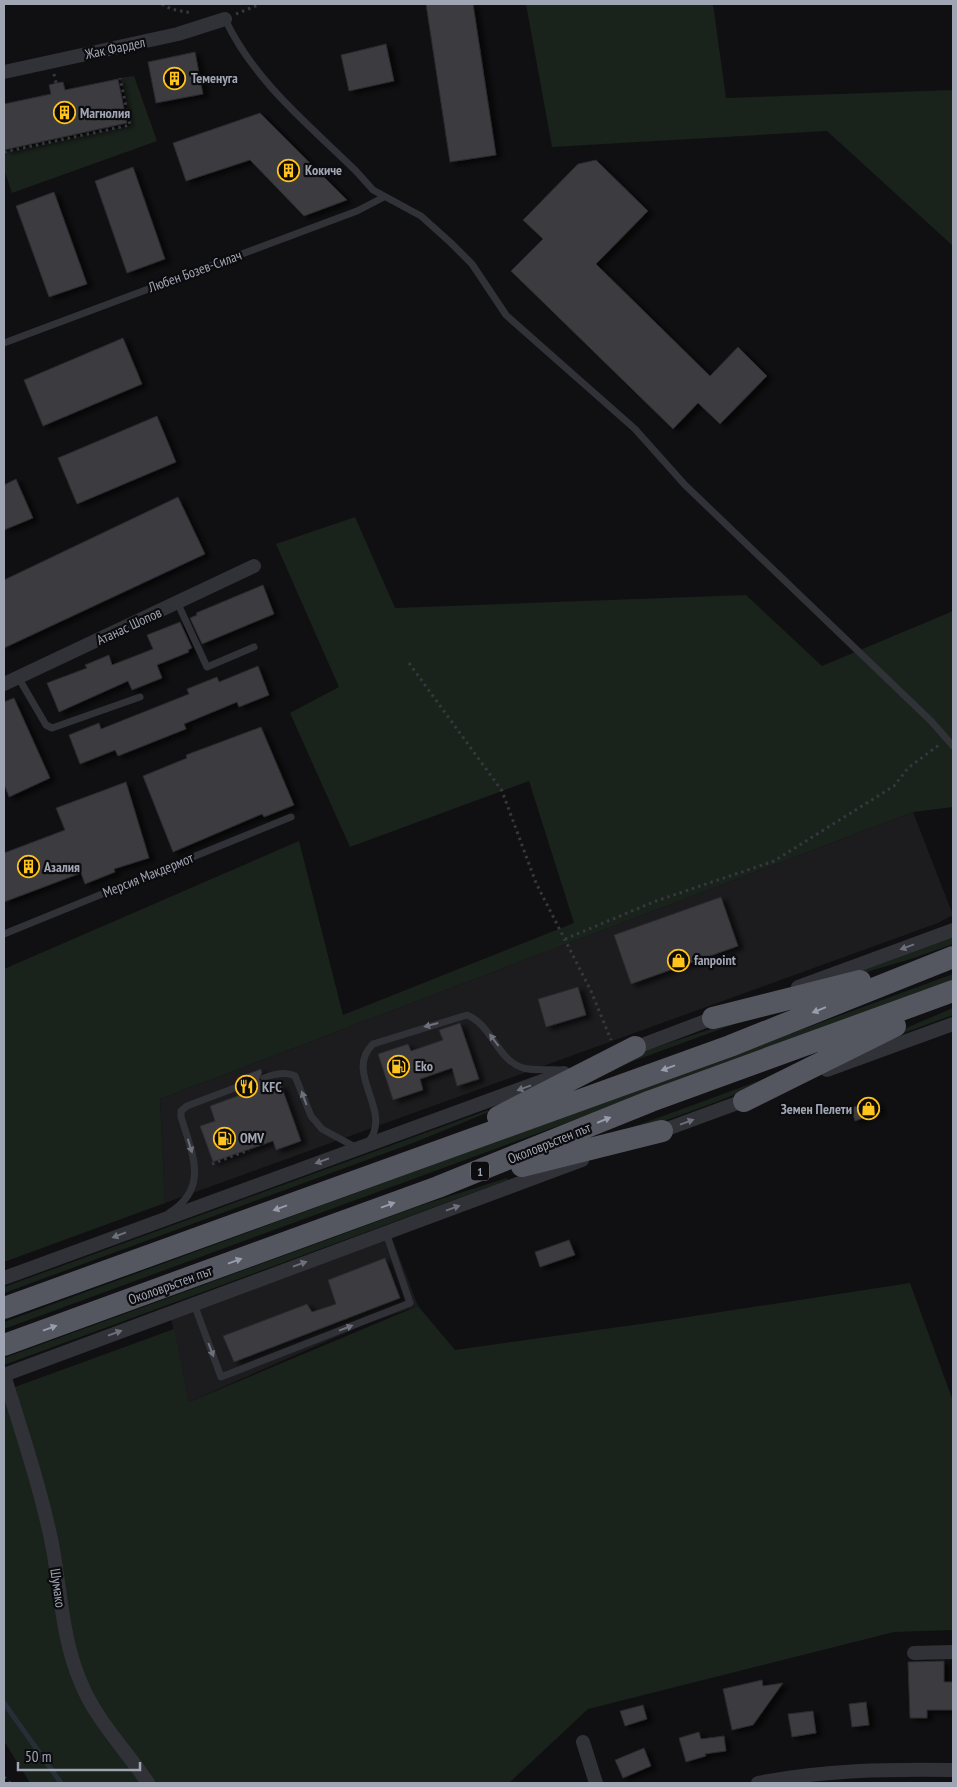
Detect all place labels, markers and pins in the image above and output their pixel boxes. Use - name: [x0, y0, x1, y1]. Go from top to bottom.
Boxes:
- building icon: Теменуга: [163, 66, 187, 90]
- place label: Теменуга: [191, 69, 238, 87]
- building icon: Магнолия: [52, 101, 76, 125]
- place label: Магнолия: [80, 104, 130, 122]
- building icon: Кокиче: [277, 158, 301, 182]
- place label: Кокиче: [305, 161, 342, 179]
- building icon: Азалия: [16, 855, 40, 879]
- place label: Азалия: [43, 858, 80, 876]
- shop icon: fanpoint: [666, 948, 690, 972]
- place label: fanpoint: [694, 951, 736, 969]
- fuel station icon: Eko: [387, 1054, 411, 1078]
- place label: Eko: [415, 1057, 433, 1075]
- restaurant icon: KFC: [234, 1075, 258, 1099]
- place label: KFC: [262, 1078, 282, 1096]
- shop icon: Земен Пелети: [856, 1097, 880, 1121]
- place label: Земен Пелети: [781, 1100, 852, 1118]
- fuel station icon: OMV: [212, 1126, 236, 1150]
- place label: OMV: [240, 1129, 265, 1147]

